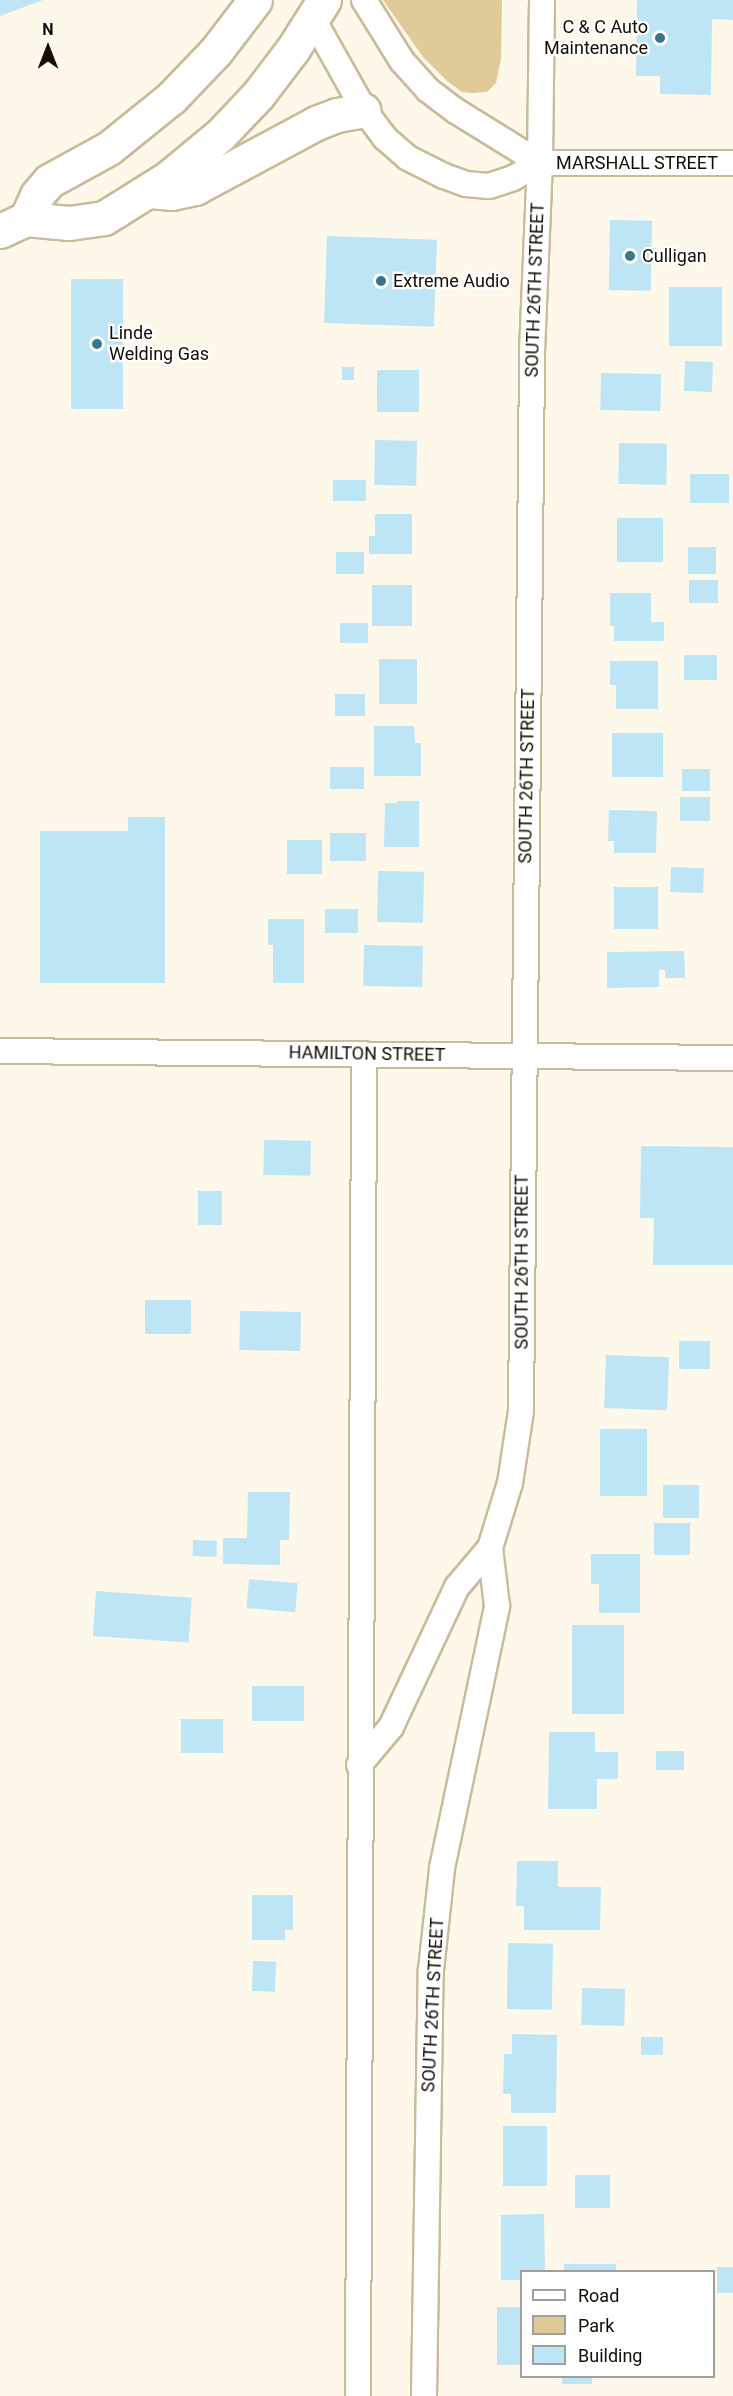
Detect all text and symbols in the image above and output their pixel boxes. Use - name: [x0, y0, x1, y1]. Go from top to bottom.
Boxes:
- place label: C & C Auto Maintenance: [544, 17, 648, 60]
- north arrow: [18, 18, 78, 78]
- text: N: [42, 20, 54, 39]
- marker: C & C Auto Maintenance: [653, 31, 667, 45]
- street label: MARSHALL STREET: [556, 152, 718, 174]
- street label: SOUTH 26TH STREET: [521, 202, 549, 378]
- place label: Culligan: [642, 245, 707, 267]
- marker: Culligan: [623, 249, 637, 263]
- place label: Extreme Audio: [393, 270, 510, 292]
- marker: Extreme Audio: [374, 274, 388, 288]
- place label: Linde Welding Gas: [109, 323, 209, 366]
- marker: Linde Welding Gas: [90, 337, 104, 351]
- street label: SOUTH 26TH STREET: [515, 688, 539, 864]
- street label: HAMILTON STREET: [288, 1042, 446, 1066]
- street label: SOUTH 26TH STREET: [511, 1175, 533, 1349]
- street label: SOUTH 26TH STREET: [418, 1917, 448, 2093]
- legend: [520, 2270, 715, 2378]
- text: Road: [578, 2285, 619, 2306]
- text: Park: [578, 2315, 614, 2336]
- text: Building: [578, 2345, 642, 2366]

